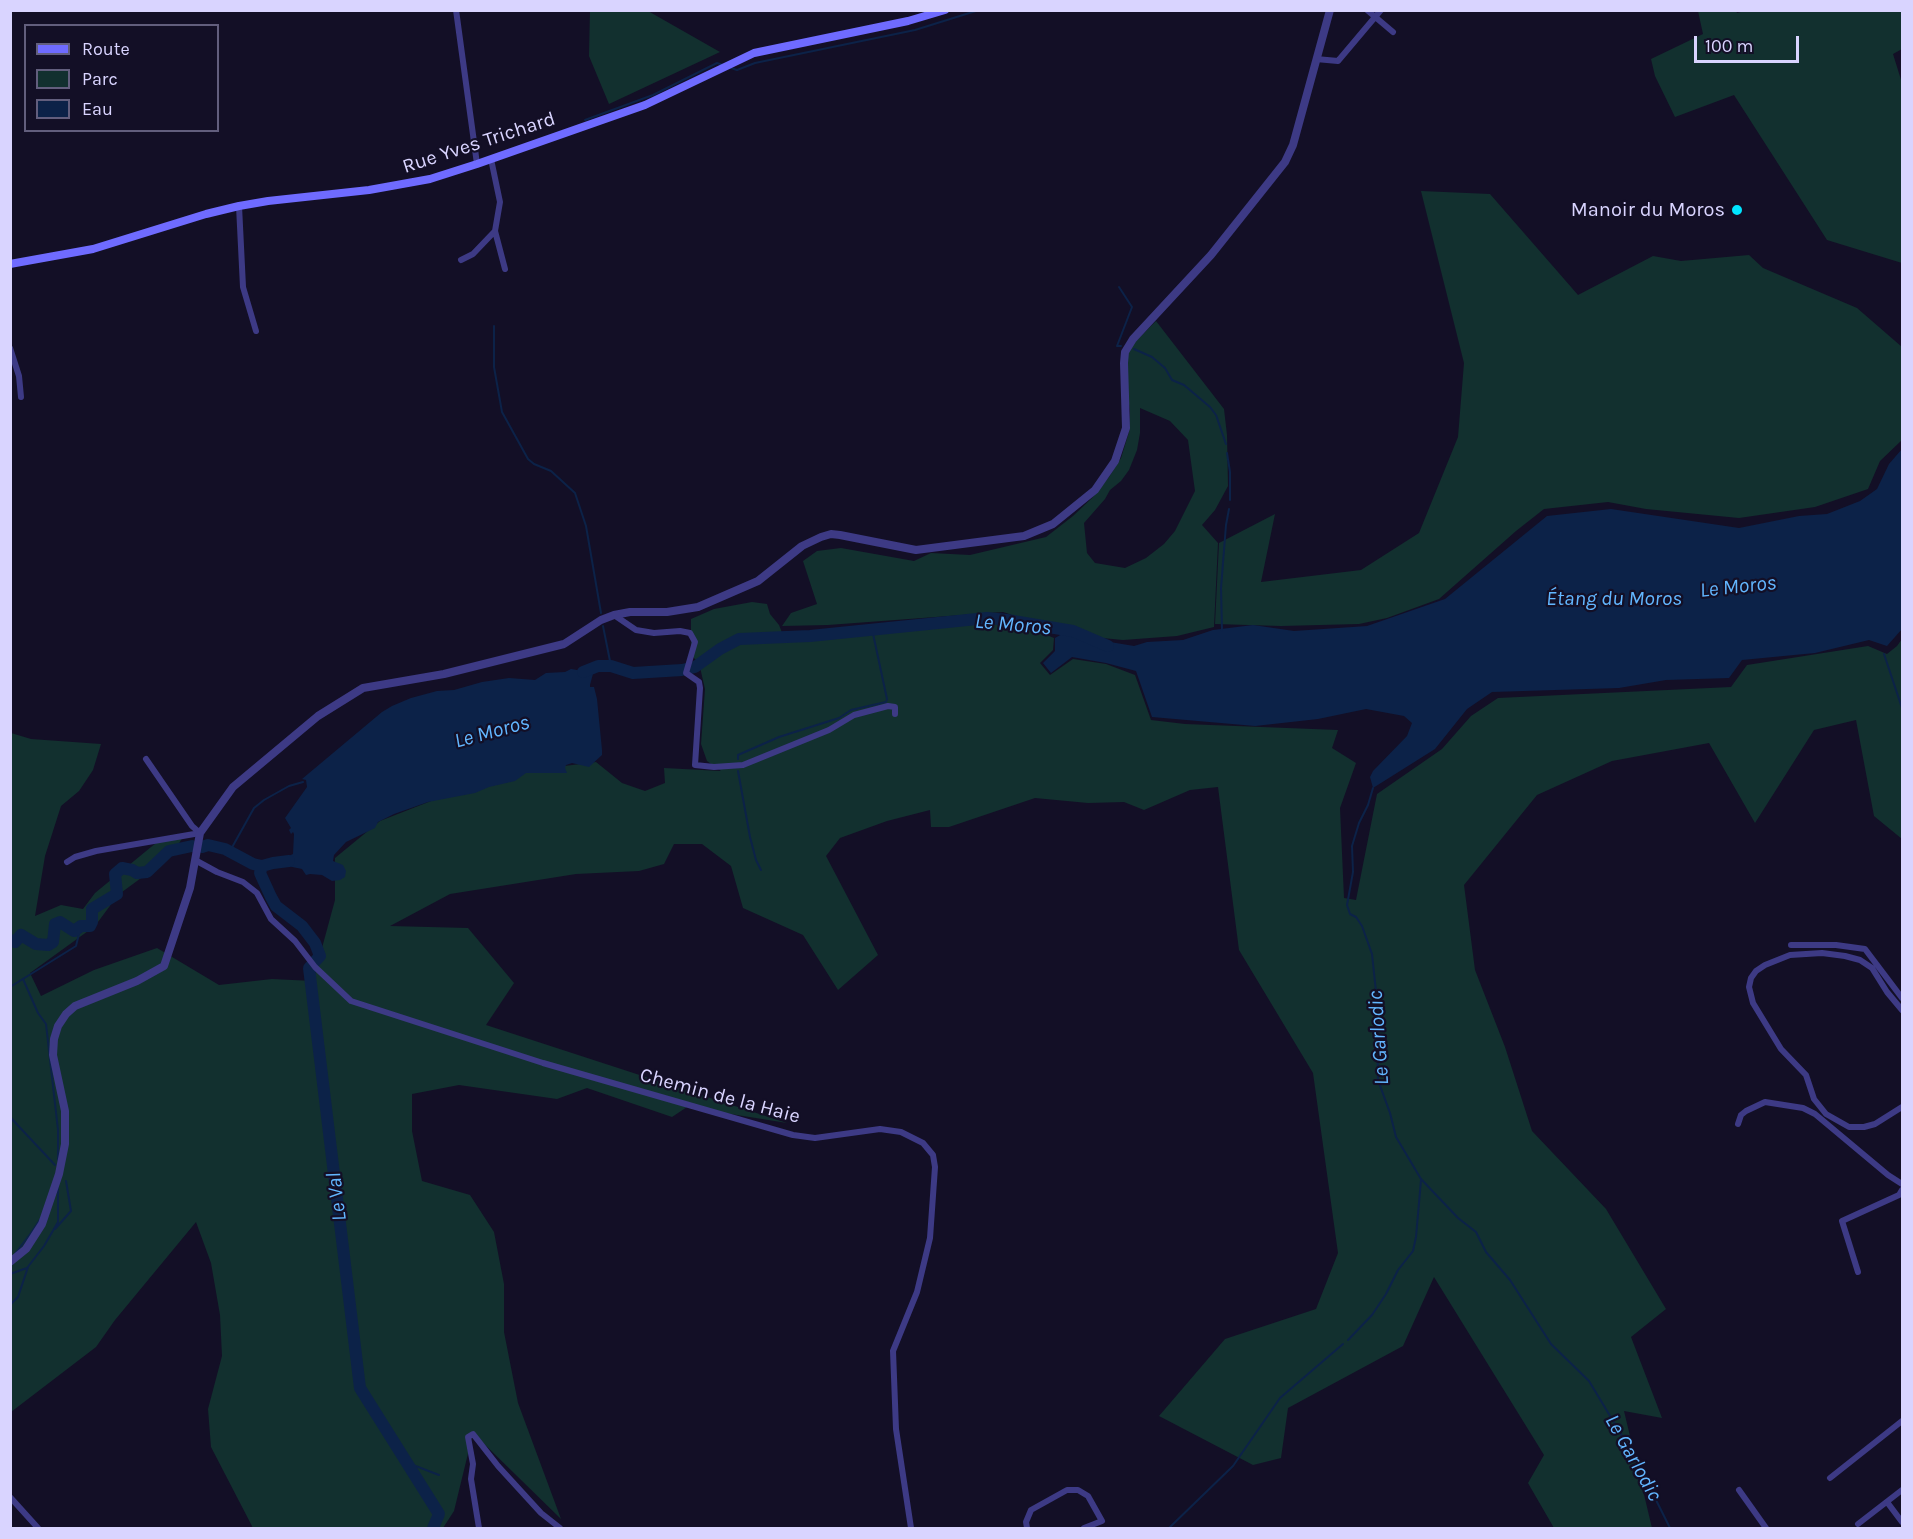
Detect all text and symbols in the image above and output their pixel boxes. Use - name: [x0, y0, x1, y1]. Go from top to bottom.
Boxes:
- legend: [24, 24, 219, 132]
- scale bar: [1697, 24, 1802, 62]
- text: 100 m: [1705, 35, 1753, 57]
- text: Route: [82, 38, 130, 60]
- text: Parc: [82, 68, 118, 90]
- text: Eau: [82, 98, 113, 120]
- street label: Rue Yves Trichard: [400, 107, 558, 179]
- place label: Manoir du Moros: [1571, 198, 1725, 222]
- marker: Manoir du Moros: [1730, 203, 1744, 217]
- water label: Le Moros: [1698, 570, 1778, 604]
- water label: Étang du Moros: [1546, 586, 1682, 612]
- water label: Le Moros: [974, 609, 1052, 641]
- water label: Le Moros: [452, 710, 532, 754]
- water label: Le Garlodic: [1363, 990, 1395, 1086]
- street label: Chemin de la Haie: [637, 1063, 803, 1129]
- water label: Le Val: [322, 1171, 352, 1223]
- water label: Le Garlodic: [1599, 1410, 1667, 1506]

